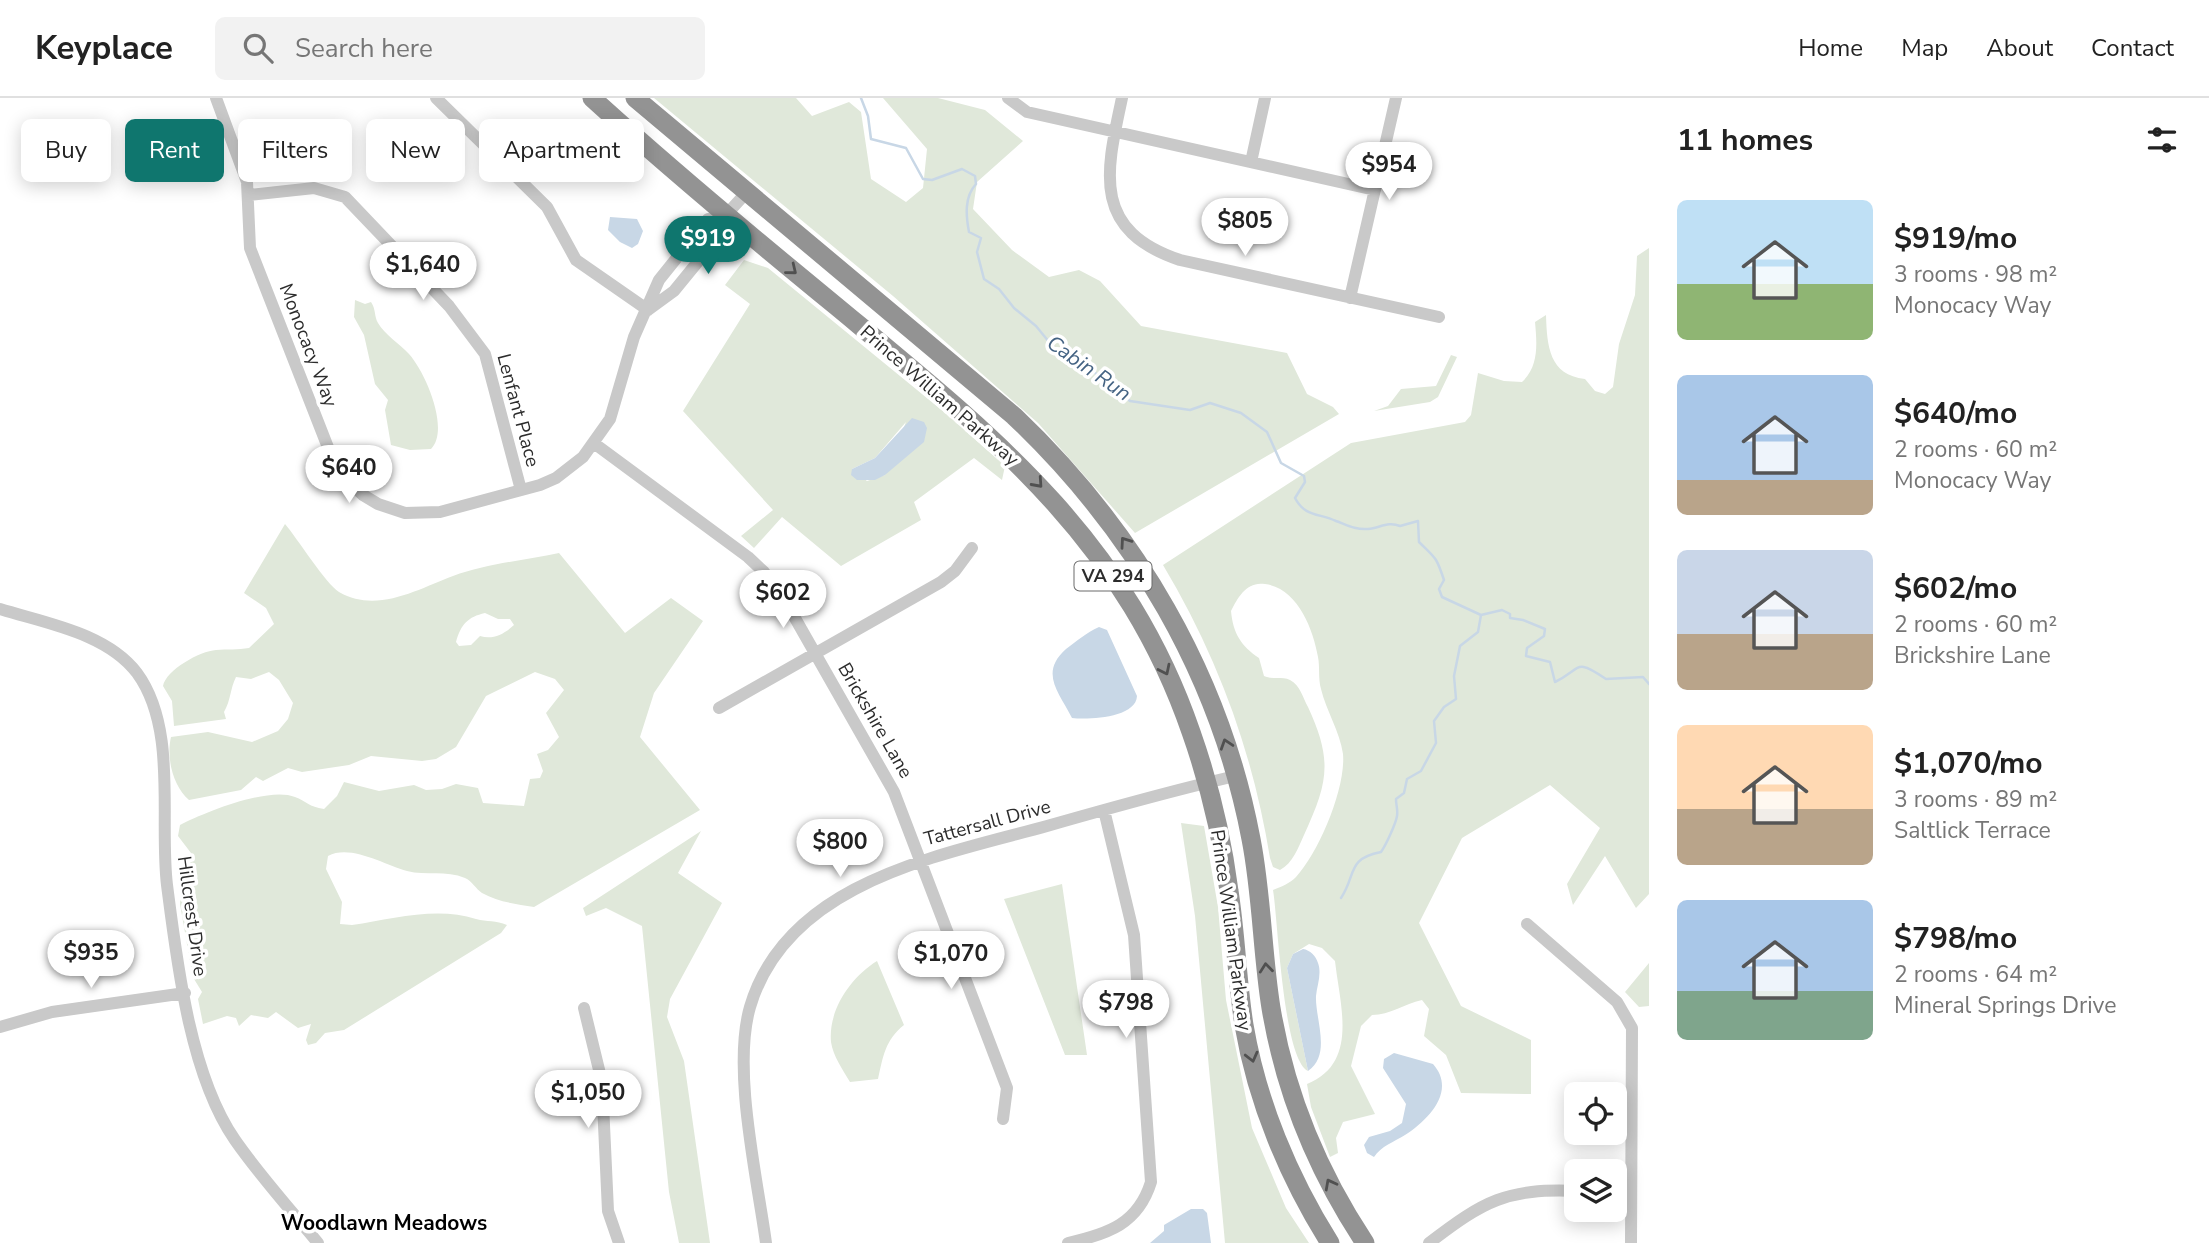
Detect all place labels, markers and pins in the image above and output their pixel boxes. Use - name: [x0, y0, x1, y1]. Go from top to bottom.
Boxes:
- pin: $954: [1348, 142, 1430, 202]
- pin: $805: [1204, 198, 1286, 258]
- pin: $919: [667, 216, 749, 276]
- pin: $1,640: [366, 242, 480, 302]
- pin: $640: [308, 446, 390, 505]
- pin: $602: [742, 570, 824, 630]
- pin: $800: [799, 820, 881, 879]
- pin: $935: [50, 930, 132, 990]
- pin: $1,070: [894, 932, 1008, 991]
- pin: $798: [1085, 981, 1167, 1040]
- pin: $1,050: [531, 1070, 645, 1130]

